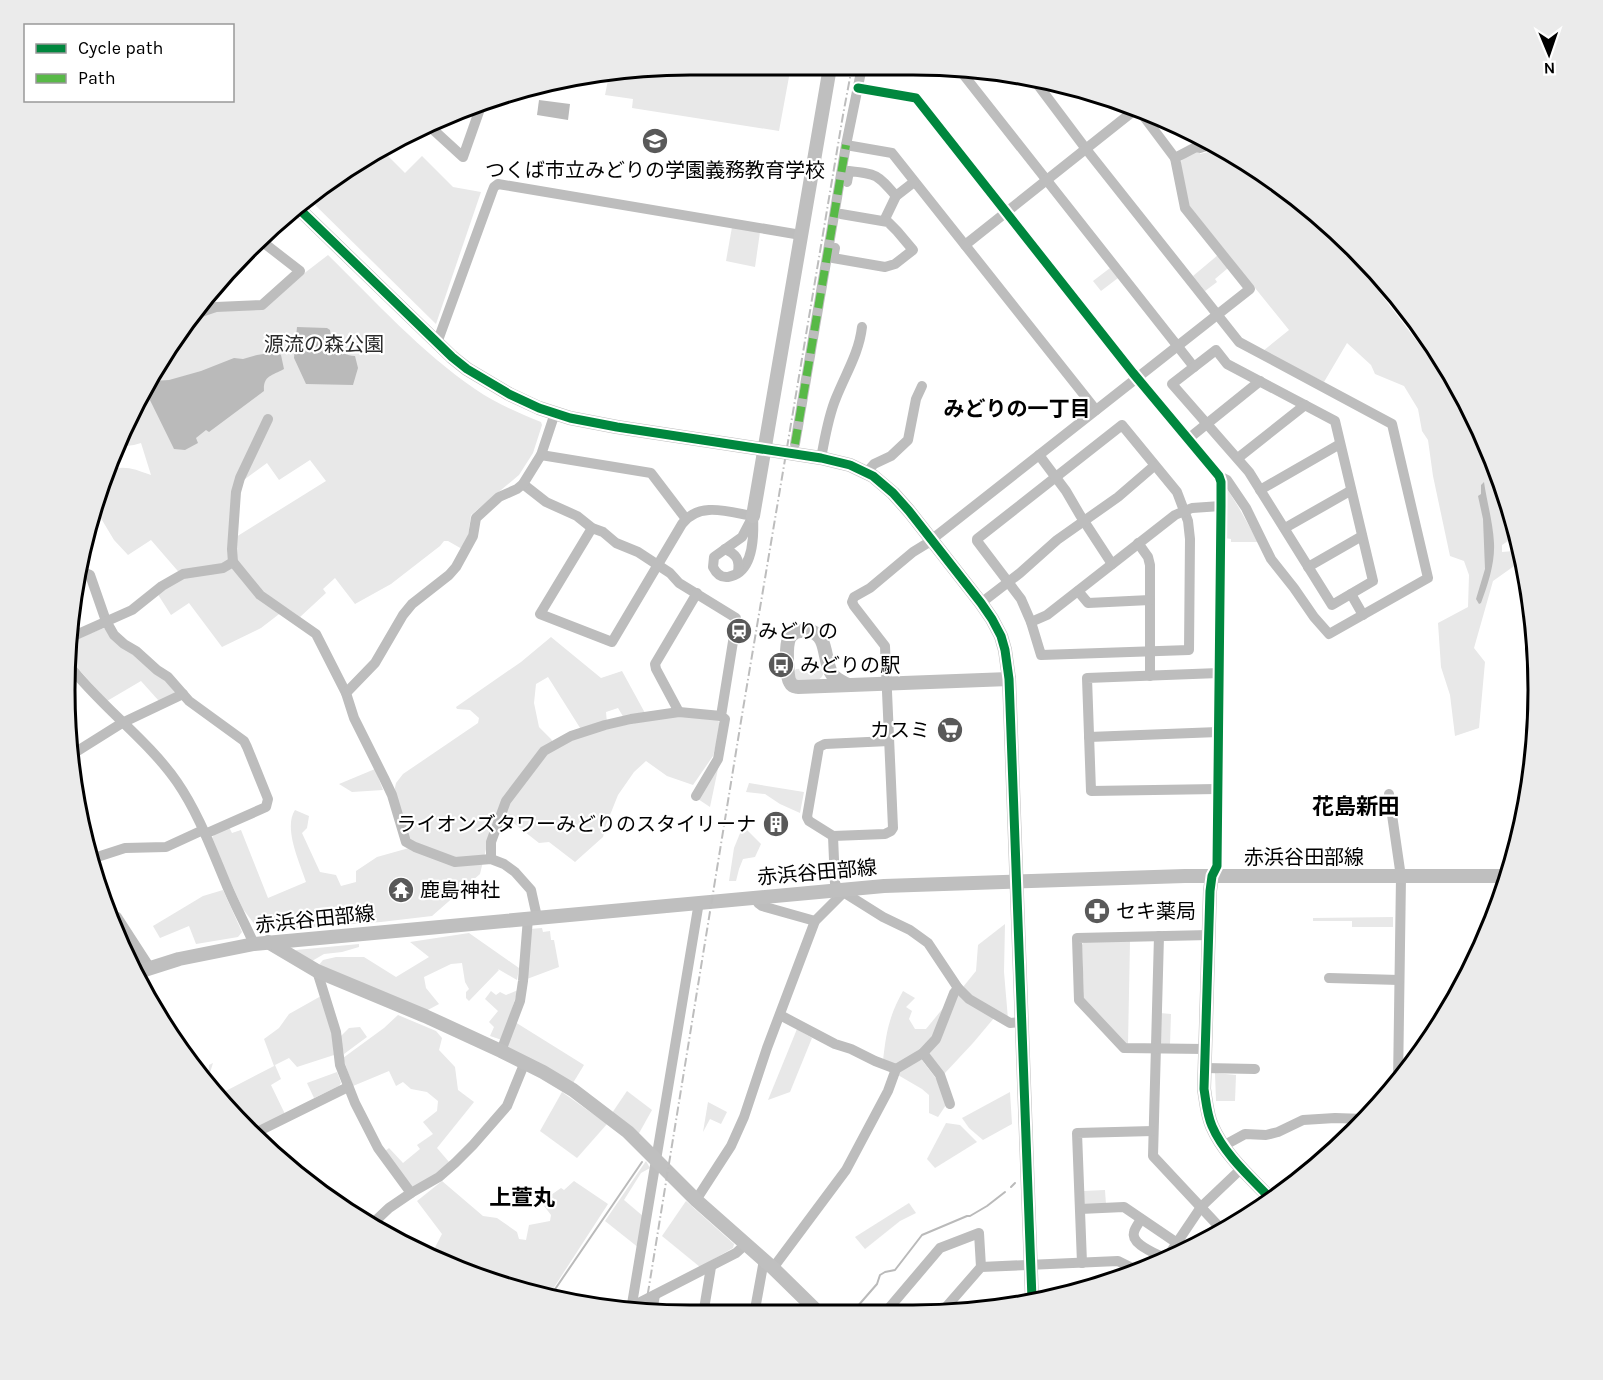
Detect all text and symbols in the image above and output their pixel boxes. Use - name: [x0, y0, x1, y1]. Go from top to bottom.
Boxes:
- legend: [24, 24, 234, 102]
- north arrow: [1519, 24, 1579, 84]
- text: Cycle path: [78, 37, 163, 59]
- text: N: [1543, 59, 1556, 78]
- text: Path: [78, 67, 116, 89]
- school or university icon: つくば市立みどりの学園義務教育学校: [640, 126, 670, 156]
- place label: つくば市立みどりの学園義務教育学校: [485, 159, 825, 182]
- park label: 源流の森公園: [264, 333, 384, 356]
- district label: みどりの一丁目: [944, 397, 1091, 421]
- station icon: みどりの: [724, 616, 754, 646]
- place label: みどりの: [758, 620, 838, 643]
- bus stop icon: みどりの駅: [766, 650, 796, 680]
- place label: みどりの駅: [800, 654, 900, 677]
- supermarket icon: カスミ: [935, 715, 965, 745]
- place label: カスミ: [870, 719, 930, 742]
- district label: 花島新田: [1312, 794, 1400, 820]
- building icon: ライオンズタワーみどりのスタイリーナ: [761, 809, 791, 839]
- place label: ライオンズタワーみどりのスタイリーナ: [396, 813, 756, 836]
- street label: 赤浜谷田部線: [1244, 846, 1364, 869]
- street label: 赤浜谷田部線: [756, 856, 878, 889]
- temple icon: 鹿島神社: [386, 875, 416, 905]
- place label: 鹿島神社: [420, 879, 500, 902]
- pharmacy icon: セキ薬局: [1082, 896, 1112, 926]
- place label: セキ薬局: [1116, 900, 1196, 923]
- street label: 赤浜谷田部線: [254, 902, 376, 937]
- district label: 上萱丸: [489, 1185, 555, 1211]

